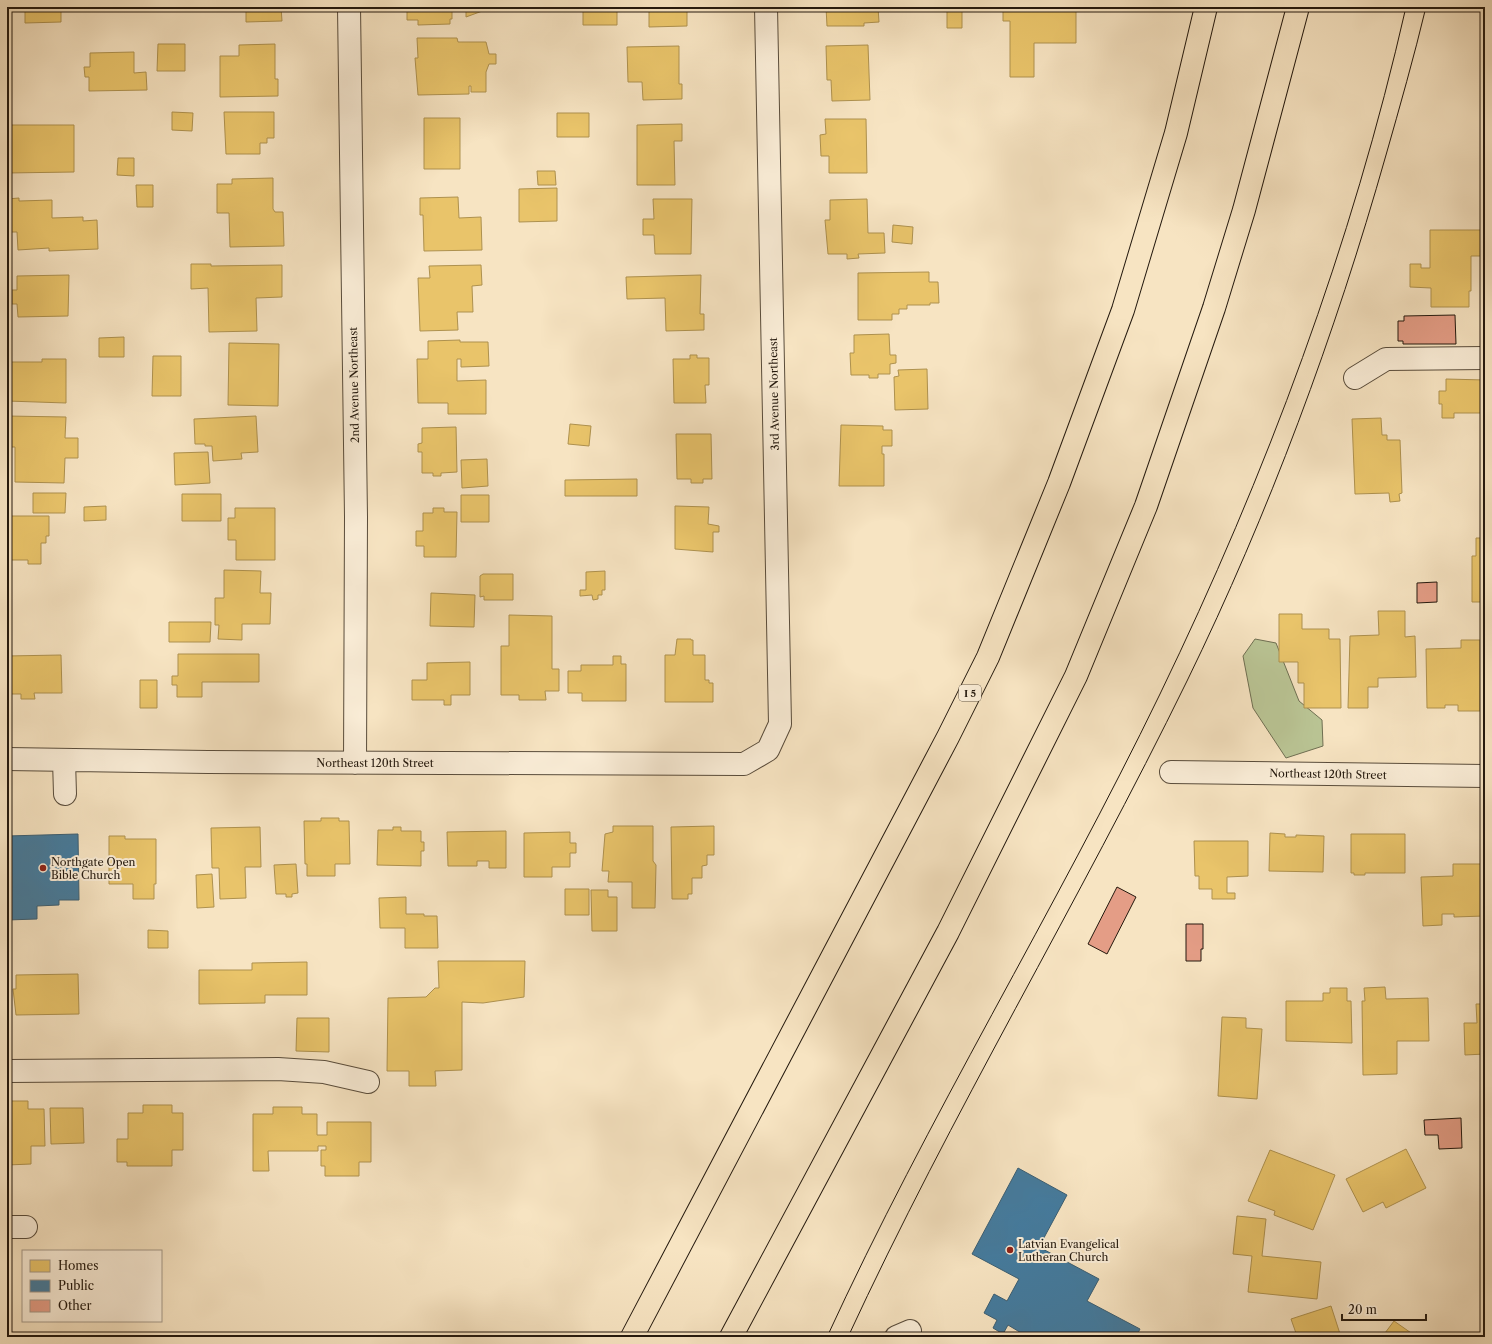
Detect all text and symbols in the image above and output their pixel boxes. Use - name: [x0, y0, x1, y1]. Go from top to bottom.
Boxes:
- street label: 2nd Avenue Northeast: [346, 327, 362, 443]
- street label: 3rd Avenue Northeast: [766, 337, 782, 451]
- road number: I 5: [959, 685, 981, 701]
- street label: Northeast 120th Street: [316, 756, 434, 770]
- street label: Northeast 120th Street: [1269, 766, 1387, 782]
- place label: Northgate Open Bible Church: [51, 855, 136, 882]
- marker: Northgate Open Bible Church: [38, 863, 48, 873]
- place label: Latvian Evangelical Lutheran Church: [1018, 1237, 1120, 1264]
- marker: Latvian Evangelical Lutheran Church: [1005, 1245, 1015, 1255]
- legend: [22, 1250, 162, 1322]
- text: Homes: [58, 1258, 98, 1273]
- text: Public: [58, 1278, 94, 1293]
- scale bar: [1342, 1296, 1426, 1322]
- text: Other: [58, 1298, 92, 1313]
- text: 20 m: [1348, 1302, 1377, 1317]

